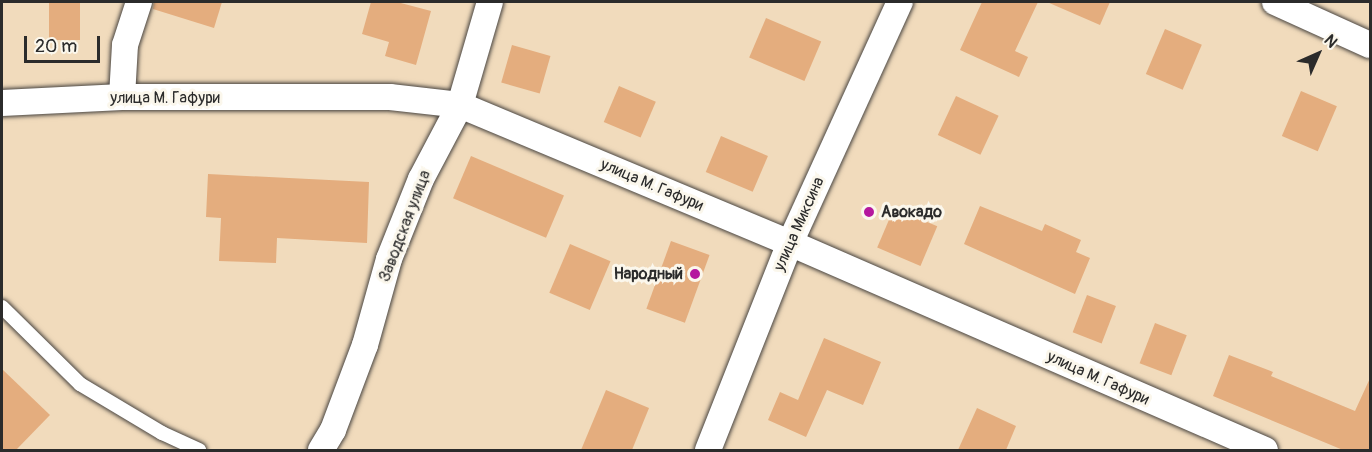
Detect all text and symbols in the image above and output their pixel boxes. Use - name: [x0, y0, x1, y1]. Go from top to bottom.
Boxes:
- scale bar: [27, 24, 104, 62]
- north arrow: [1288, 24, 1348, 84]
- text: N: [1320, 30, 1342, 52]
- text: 20 m: [35, 35, 77, 58]
- street label: улица М. Гафури: [110, 88, 220, 108]
- street label: улица М. Гафури: [598, 155, 706, 215]
- street label: Заводская улица: [375, 168, 435, 284]
- street label: улица Миксина: [770, 174, 828, 274]
- place label: Авокадо: [881, 202, 942, 222]
- marker: Авокадо: [862, 205, 876, 219]
- place label: Народный: [614, 264, 683, 284]
- marker: Народный: [688, 267, 702, 281]
- street label: улица М. Гафури: [1044, 347, 1152, 409]

